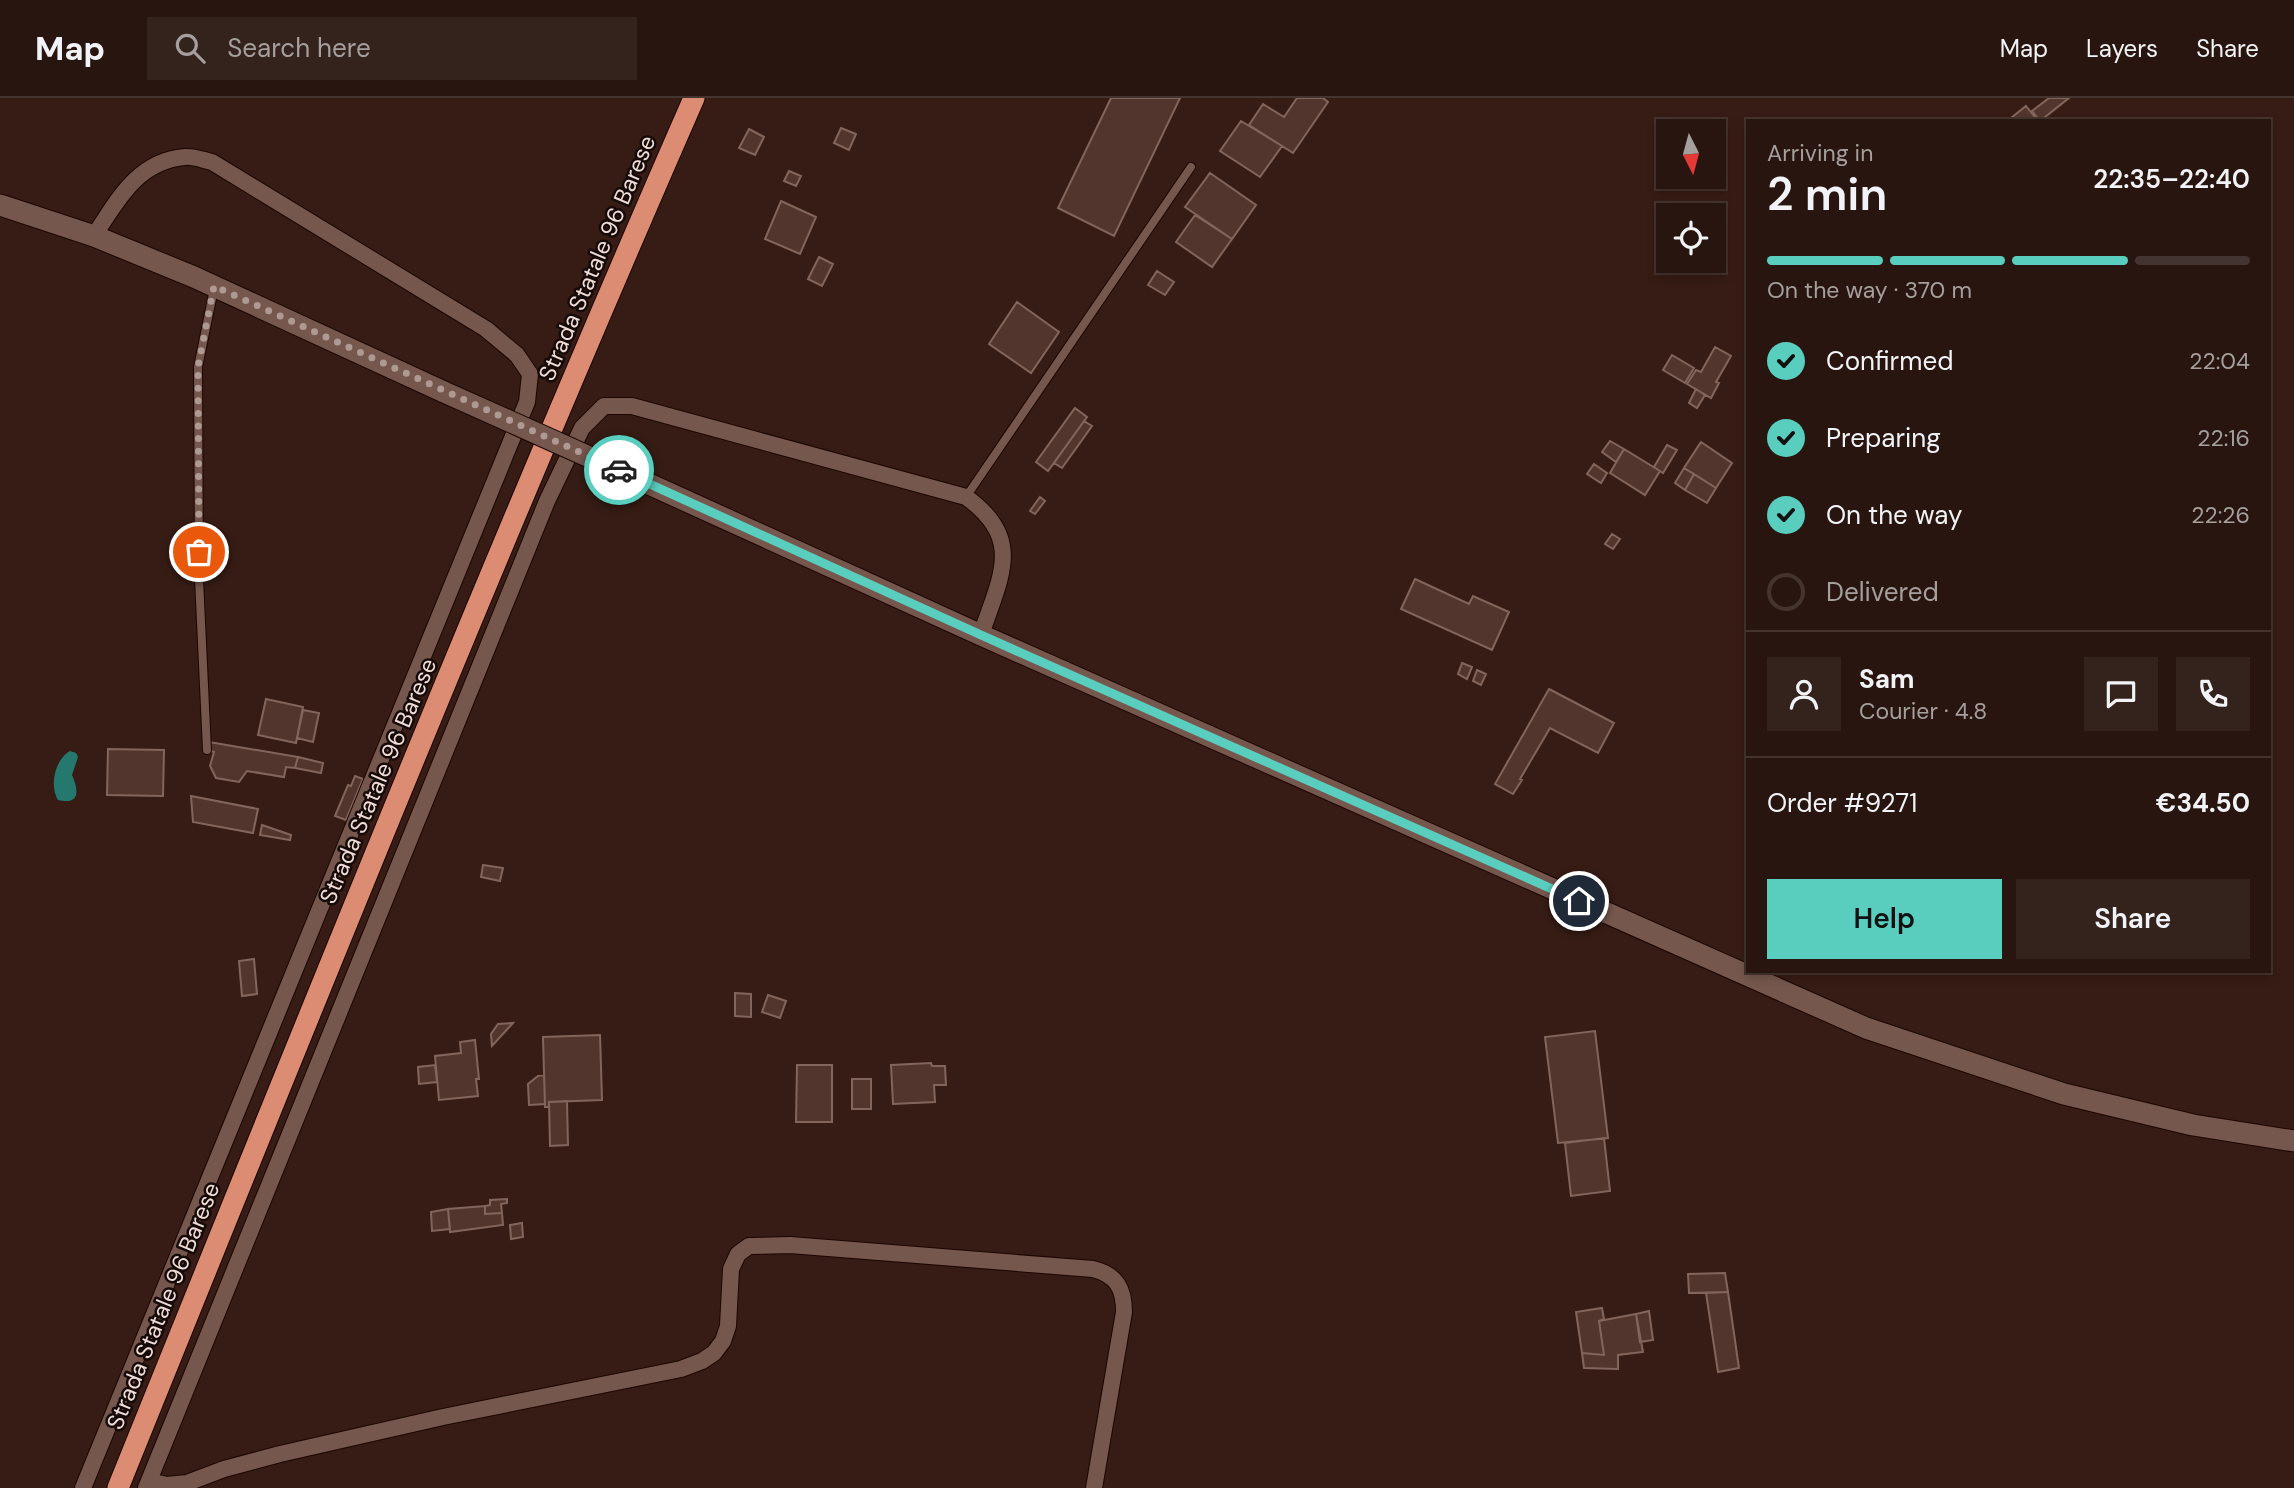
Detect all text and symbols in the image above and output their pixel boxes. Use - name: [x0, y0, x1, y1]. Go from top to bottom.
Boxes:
- search box: [147, 17, 637, 80]
- text: Map: [35, 27, 105, 70]
- icon: search: [171, 29, 209, 67]
- text: Search here: [227, 31, 371, 65]
- text: Map: [2000, 33, 2048, 64]
- text: Layers: [2086, 33, 2158, 64]
- text: Share: [2196, 33, 2259, 64]
- north arrow: [1656, 119, 1726, 189]
- map controls: [1656, 119, 1726, 273]
- street label: Strada Statale 96 Barese: [532, 131, 662, 385]
- text: Arriving in: [1767, 138, 1873, 168]
- text: 22:35–22:40: [2093, 162, 2250, 196]
- text: 2 min: [1767, 164, 1887, 224]
- button: locate: [1656, 203, 1726, 273]
- text: On the way · 370 m: [1767, 275, 1972, 305]
- icon: check: [1767, 342, 1805, 380]
- text: Confirmed: [1826, 344, 1953, 378]
- text: 22:04: [2189, 346, 2250, 376]
- icon: check: [1767, 419, 1805, 457]
- text: Preparing: [1826, 421, 1941, 455]
- text: 22:16: [2197, 423, 2250, 453]
- courier: [584, 435, 654, 505]
- icon: car: [600, 451, 638, 489]
- icon: check: [1767, 496, 1805, 534]
- text: On the way: [1826, 498, 1962, 532]
- text: 22:26: [2191, 500, 2250, 530]
- pin: [169, 522, 229, 582]
- icon: bag: [180, 533, 218, 571]
- text: Delivered: [1826, 575, 1939, 609]
- street label: Strada Statale 96 Barese: [313, 654, 443, 908]
- button: person: [1767, 657, 1841, 731]
- button: chat: [2084, 657, 2158, 731]
- button: phone: [2176, 657, 2250, 731]
- text: Sam: [1859, 662, 1914, 696]
- text: Courier · 4.8: [1859, 696, 1987, 726]
- text: Order #9271: [1767, 786, 1917, 820]
- text: €34.50: [2156, 786, 2250, 820]
- pin: [1549, 871, 1609, 931]
- button: Help: [1767, 879, 2002, 959]
- button: Share: [2016, 879, 2250, 959]
- icon: home: [1560, 882, 1598, 920]
- street label: Strada Statale 96 Barese: [100, 1178, 226, 1434]

